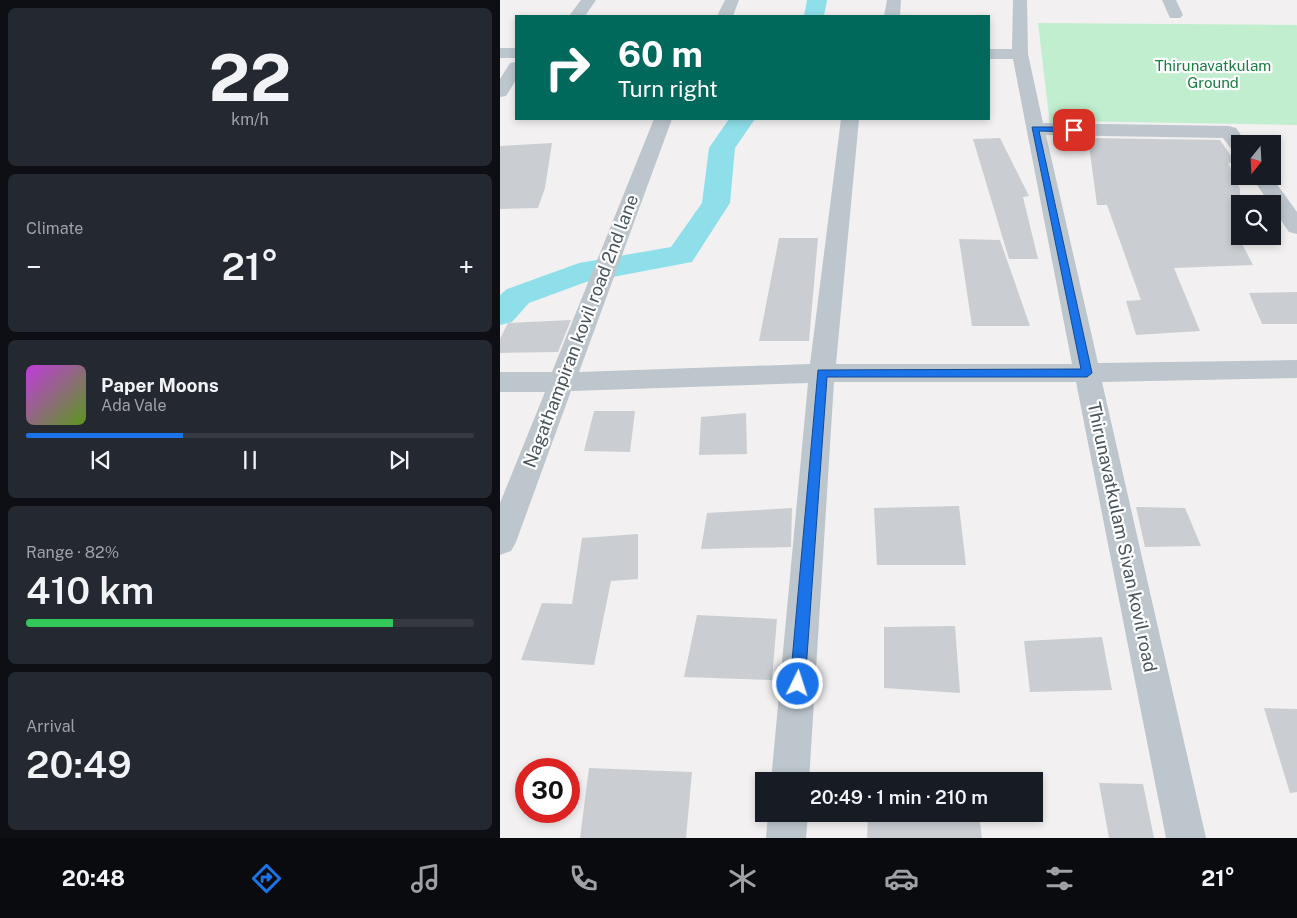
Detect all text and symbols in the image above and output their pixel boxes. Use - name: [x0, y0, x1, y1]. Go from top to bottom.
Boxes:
- text: 60 m: [618, 34, 703, 75]
- icon: right: [535, 35, 600, 100]
- text: 22: [209, 39, 291, 116]
- park label: Thirunavatkulam Ground: [1155, 57, 1271, 91]
- text: Turn right: [618, 76, 718, 102]
- pin: [1053, 109, 1095, 151]
- text: km/h: [231, 110, 269, 129]
- icon: arrive: [1060, 116, 1088, 144]
- north arrow: [1231, 135, 1281, 185]
- map controls: [1231, 135, 1281, 245]
- street label: Nagathampiran kovil road 2nd lane: [519, 191, 642, 470]
- button: search: [1231, 195, 1281, 245]
- text: Climate: [26, 219, 83, 238]
- text: 21°: [221, 244, 279, 289]
- text: −: [26, 250, 42, 283]
- text: +: [458, 250, 474, 283]
- text: Paper Moons: [101, 374, 219, 396]
- text: Ada Vale: [101, 396, 166, 415]
- street label: Thirunavatkulam Sivan kovil road: [1084, 400, 1161, 674]
- icon: previous: [87, 446, 115, 474]
- icon: pause: [236, 446, 264, 474]
- icon: next: [385, 446, 413, 474]
- text: Range · 82%: [26, 543, 119, 562]
- text: 410 km: [26, 568, 154, 613]
- position arrow: [771, 657, 823, 709]
- text: Arrival: [26, 717, 75, 736]
- text: 20:49: [26, 742, 132, 787]
- speed limit sign: 30: [515, 758, 580, 823]
- text: 20:49 · 1 min · 210 m: [810, 786, 988, 808]
- icon: directions: [249, 861, 284, 896]
- icon: music: [408, 861, 443, 896]
- icon: phone: [566, 861, 601, 896]
- icon: climate: [725, 861, 760, 896]
- icon: car: [884, 861, 919, 896]
- icon: filters: [1042, 861, 1077, 896]
- text: 20:48: [62, 865, 125, 891]
- text: 21°: [1201, 865, 1235, 891]

